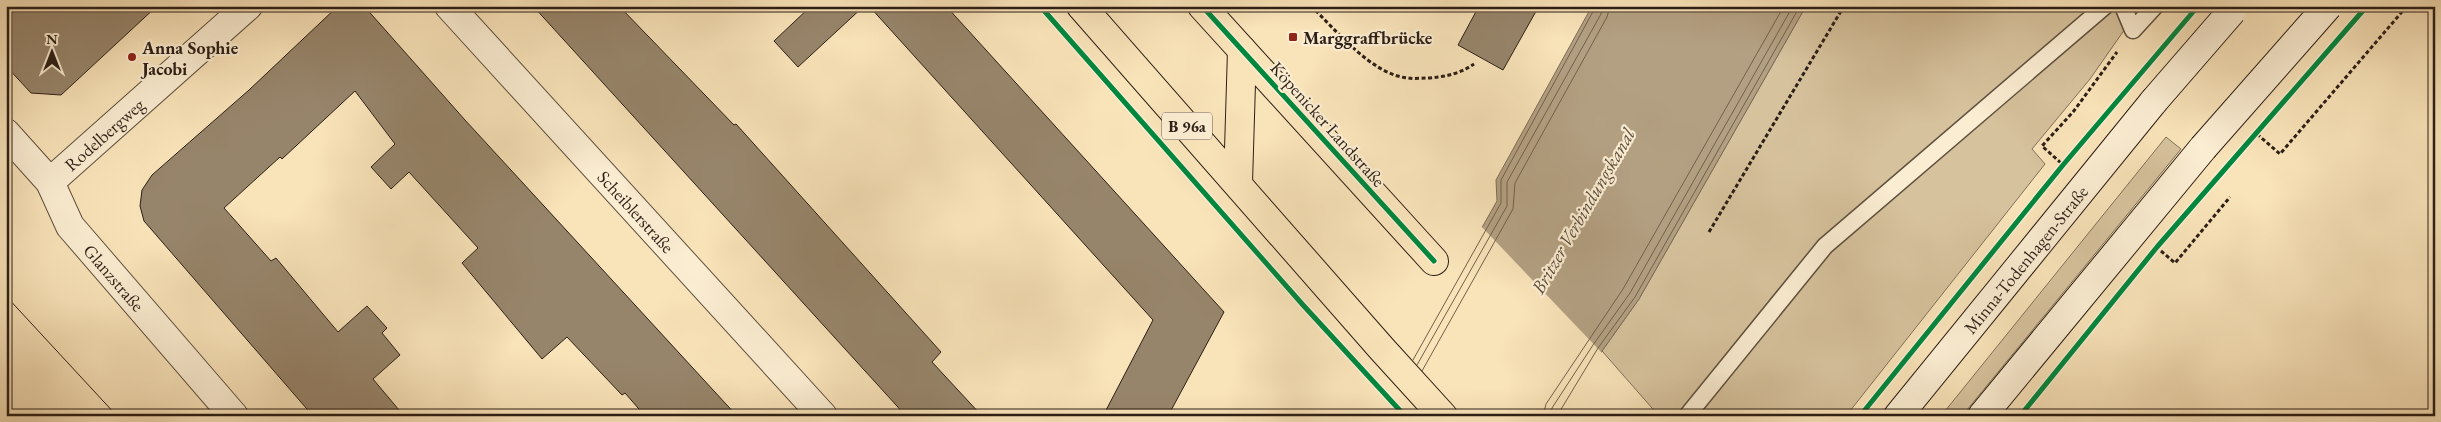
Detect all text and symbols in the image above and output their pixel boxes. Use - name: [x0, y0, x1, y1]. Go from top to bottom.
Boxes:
- place label: Marggraffbrücke: [1303, 26, 1433, 49]
- north arrow: [28, 28, 78, 78]
- text: N: [46, 30, 58, 48]
- marker: Marggraffbrücke: [1287, 31, 1299, 43]
- place label: Anna Sophie Jacobi: [140, 36, 239, 80]
- marker: Anna Sophie Jacobi: [126, 51, 138, 63]
- street label: Köpenicker Landstraße: [1266, 57, 1390, 191]
- street label: Rodelbergweg: [59, 93, 149, 176]
- road number: B 96a: [1162, 112, 1212, 140]
- water label: Britzer Verbindungskanal: [1525, 123, 1641, 299]
- street label: Scheiblerstraße: [593, 165, 680, 257]
- street label: Minna-Todenhagen-Straße: [1958, 180, 2093, 338]
- street label: Glanzstraße: [79, 239, 150, 316]

